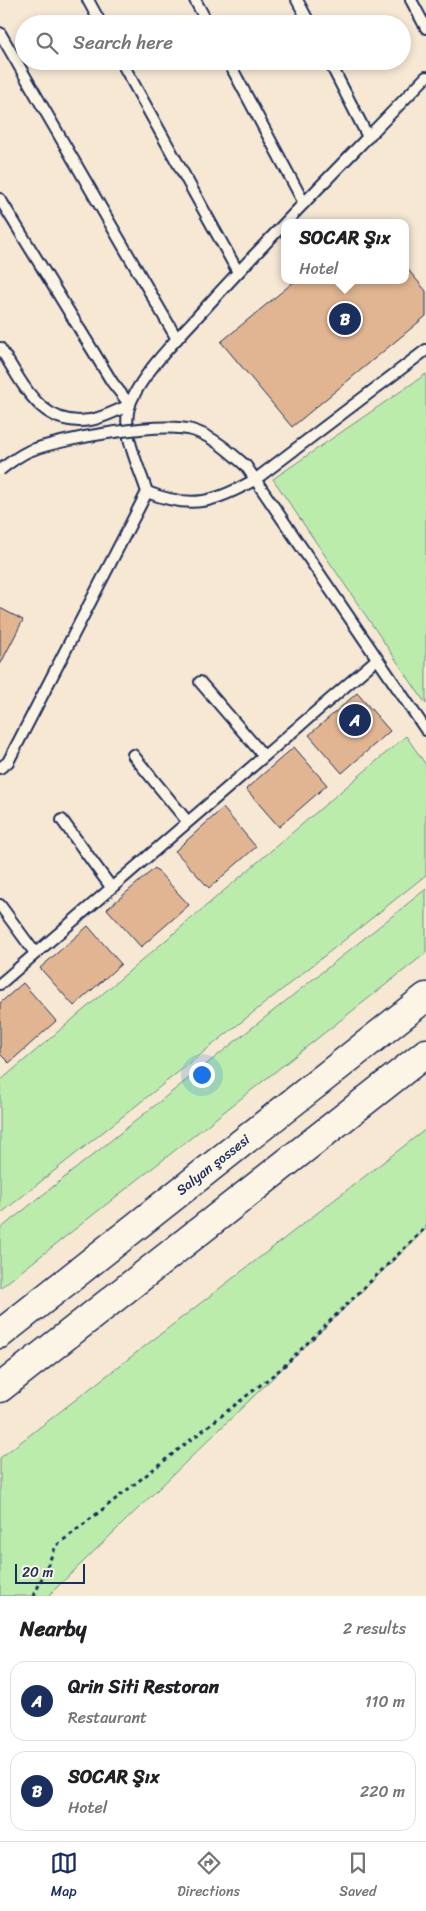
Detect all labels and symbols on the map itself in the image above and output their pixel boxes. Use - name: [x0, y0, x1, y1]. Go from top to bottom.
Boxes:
- pin: B: [329, 300, 361, 338]
- pin: A: [339, 701, 371, 739]
- your location: [189, 1062, 215, 1088]
- street label: Salyan şossesi: [170, 1127, 256, 1202]
- scale bar: [15, 1561, 85, 1584]

